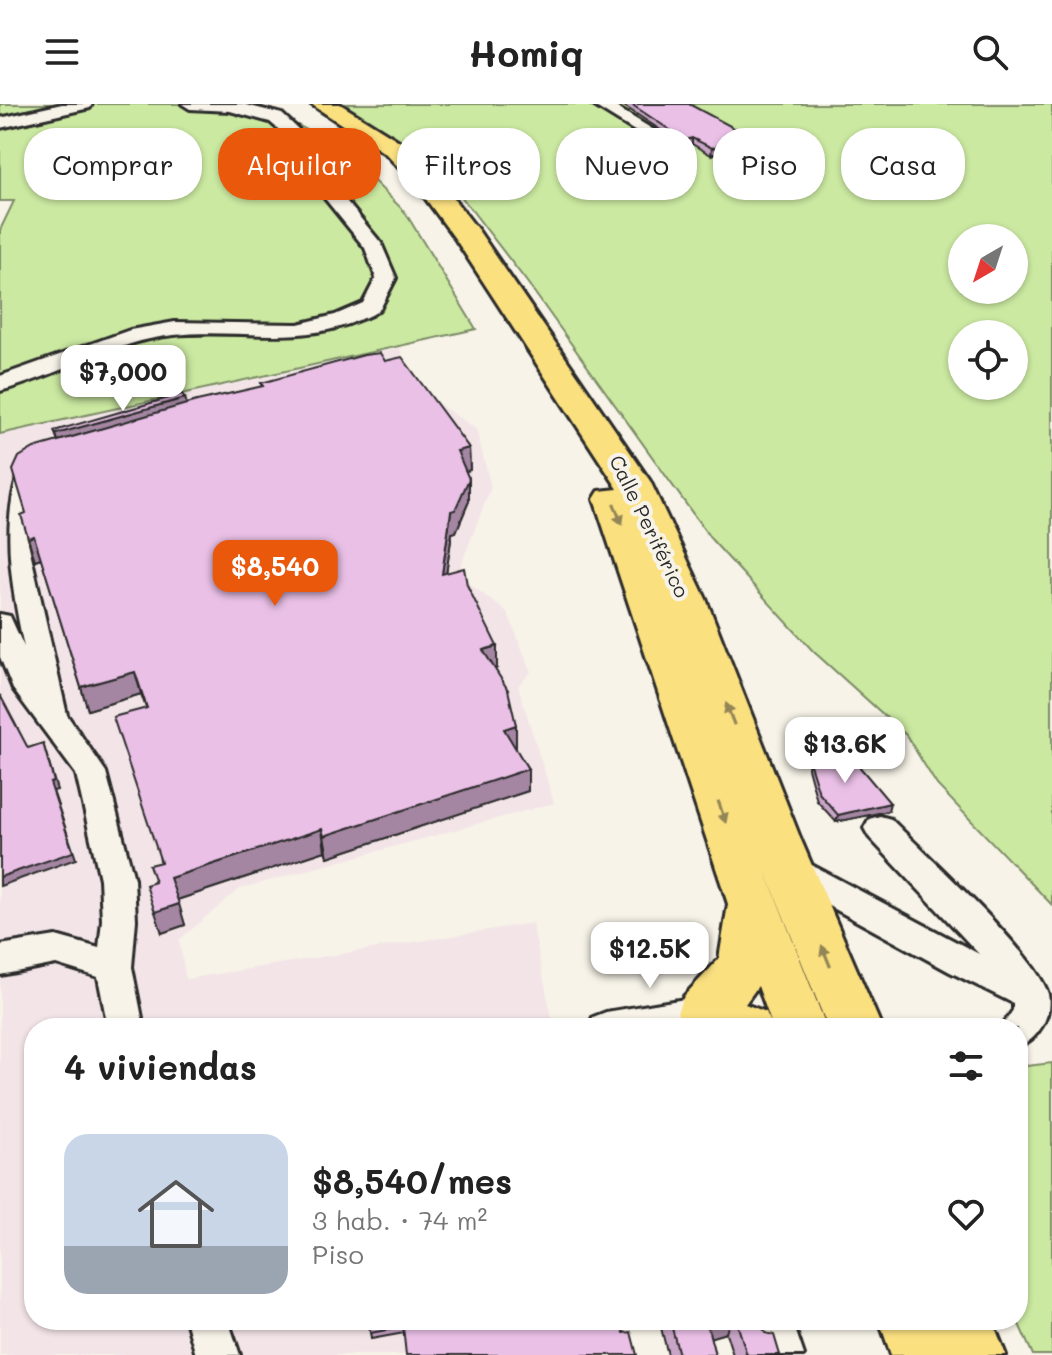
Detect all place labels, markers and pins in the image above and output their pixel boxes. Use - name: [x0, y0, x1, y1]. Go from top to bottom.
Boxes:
- pin: $7,000: [58, 345, 188, 413]
- pin: $8,540: [210, 540, 340, 608]
- pin: $13.6K: [780, 717, 910, 785]
- pin: $12.5K: [585, 922, 715, 990]

